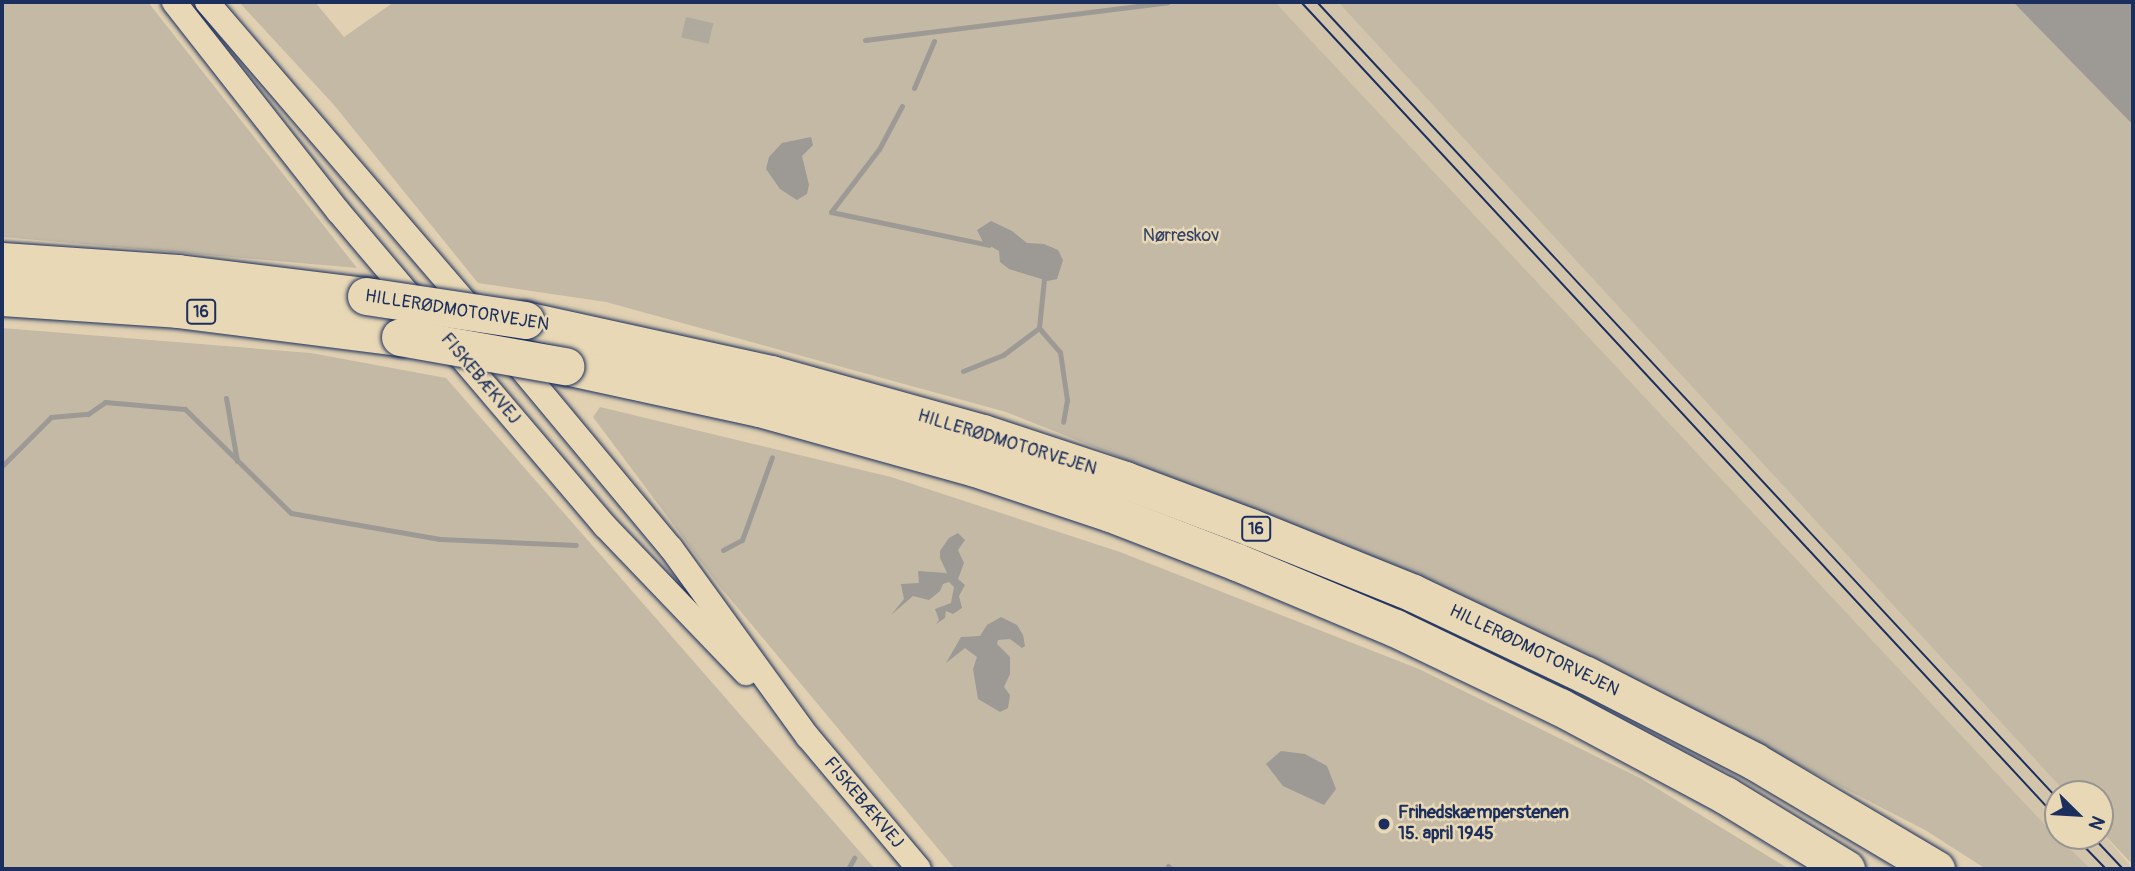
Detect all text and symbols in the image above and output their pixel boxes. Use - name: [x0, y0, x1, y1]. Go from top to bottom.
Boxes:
- park label: Nørreskov: [1143, 225, 1219, 247]
- street label: HILLERØDMOTORVEJEN: [363, 286, 551, 336]
- road number: 16: [185, 300, 217, 324]
- street label: FISKEBÆKVEJ: [436, 329, 524, 429]
- street label: HILLERØDMOTORVEJEN: [915, 405, 1099, 481]
- road number: 16: [1240, 516, 1272, 542]
- street label: HILLERØDMOTORVEJEN: [1446, 600, 1622, 702]
- street label: FISKEBÆKVEJ: [819, 753, 907, 853]
- north arrow: [2044, 780, 2114, 850]
- place label: Frihedskæmperstenen 15. april 1945: [1398, 803, 1569, 846]
- text: N: [2083, 812, 2110, 833]
- marker: Frihedskæmperstenen 15. april 1945: [1376, 816, 1392, 832]

